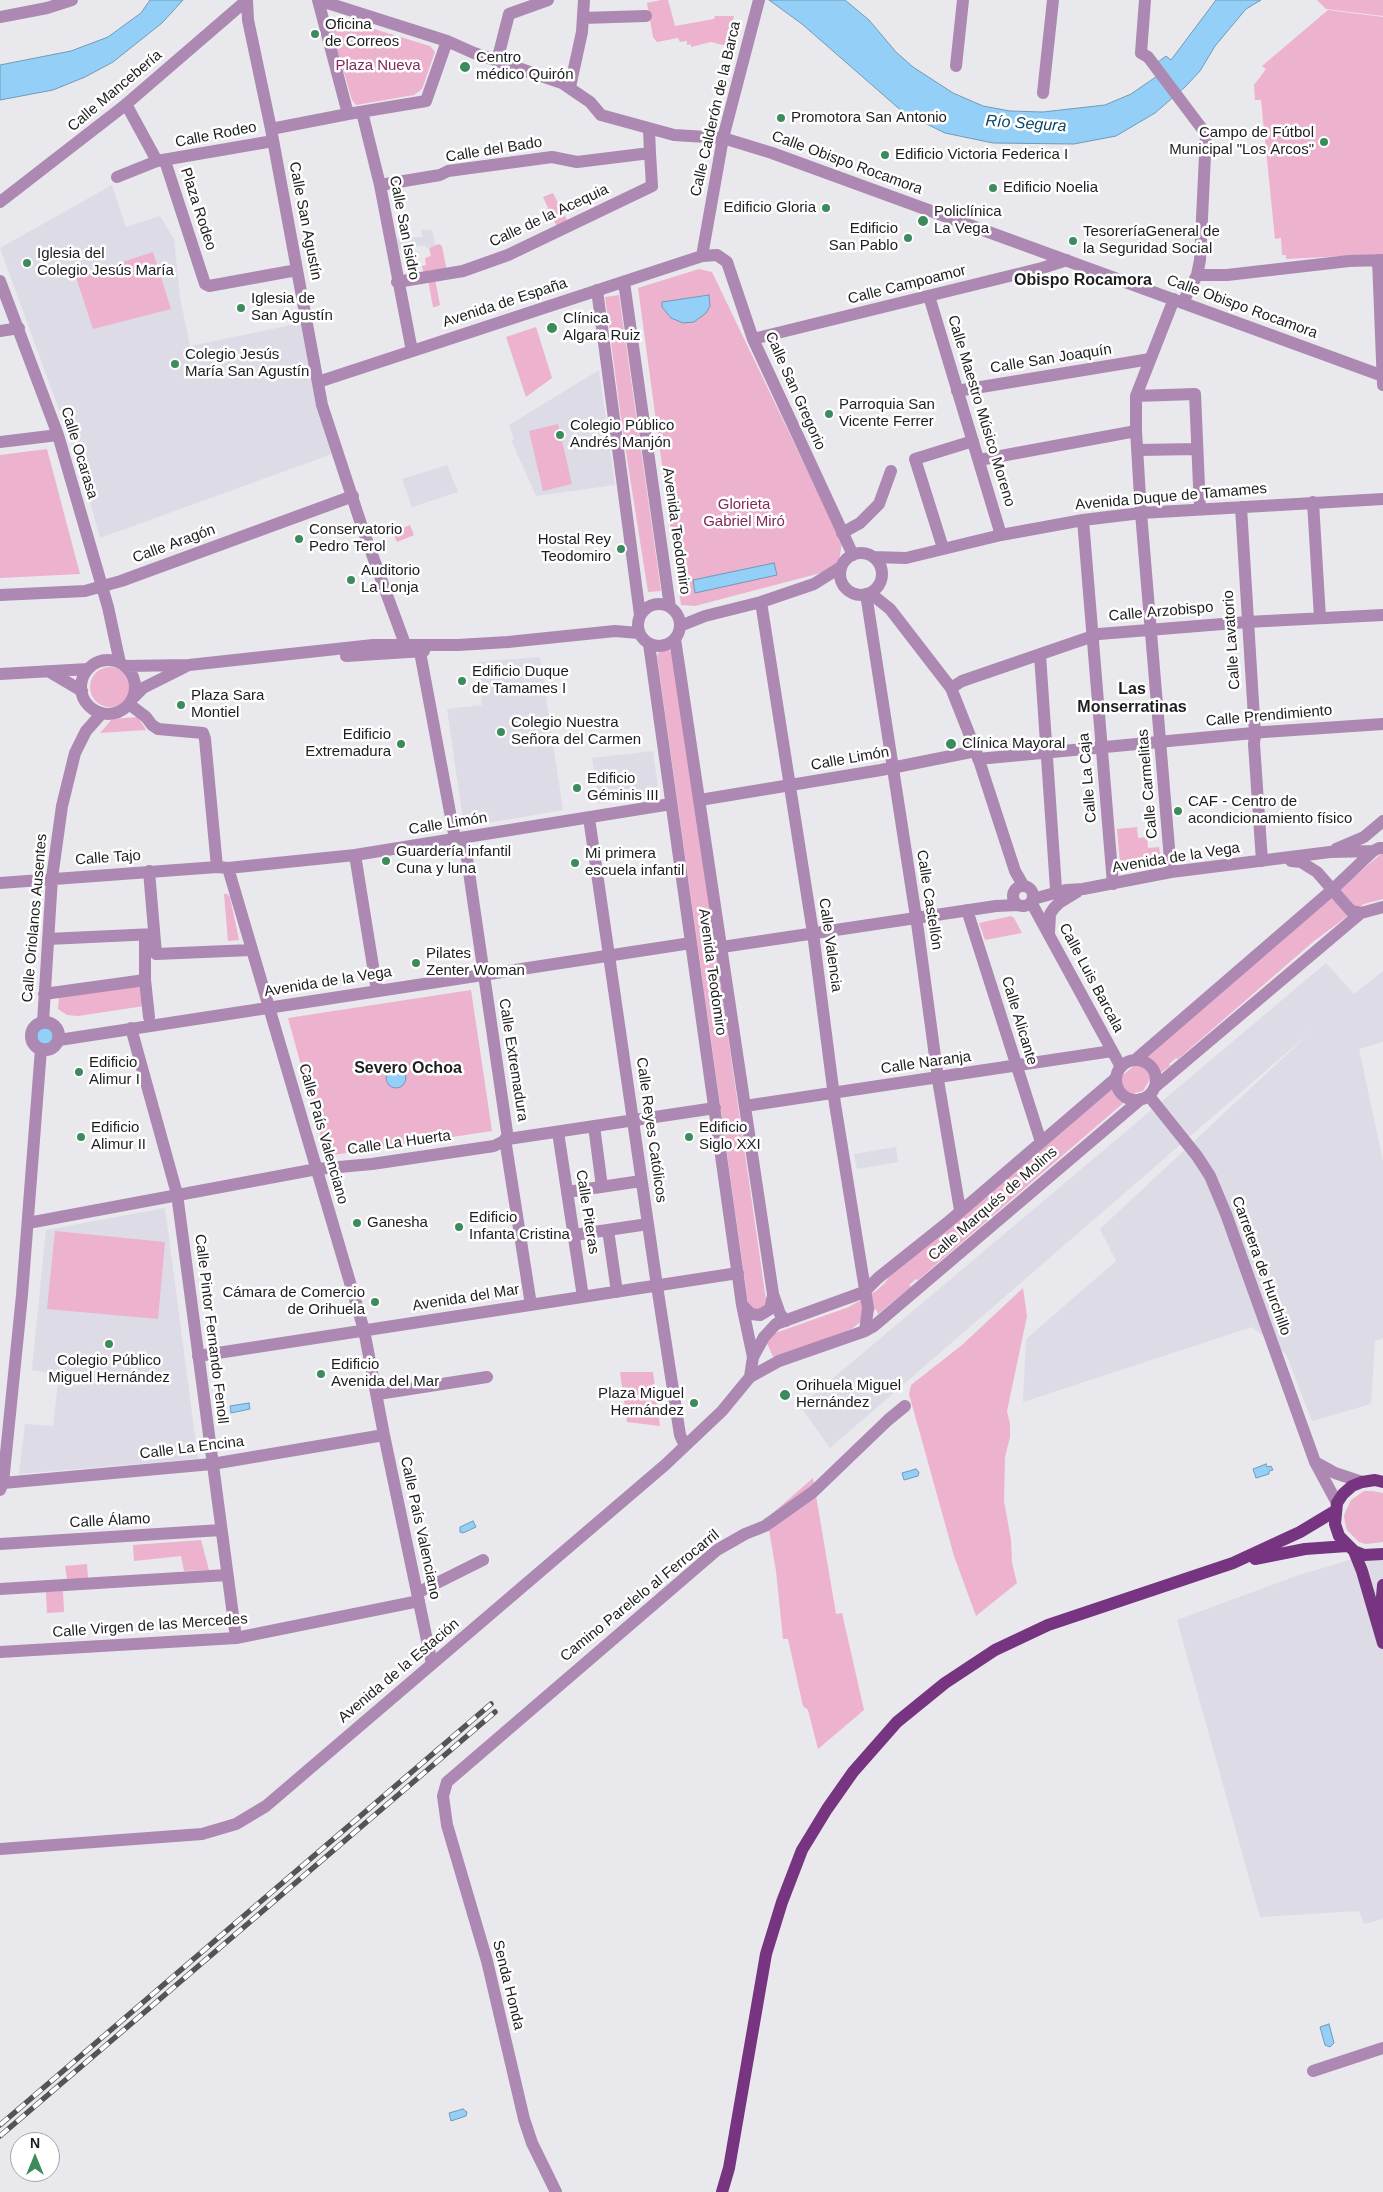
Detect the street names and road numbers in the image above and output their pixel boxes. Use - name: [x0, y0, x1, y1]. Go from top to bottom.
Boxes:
- street label: Calle Calderón de la Barca: [687, 20, 745, 198]
- street label: Calle Mancebería: [64, 46, 166, 136]
- street label: Calle Rodeo: [174, 118, 258, 152]
- street label: Calle Obispo Rocamora: [769, 127, 925, 199]
- street label: Calle del Bado: [444, 133, 544, 167]
- street label: Calle San Agustín: [285, 160, 325, 282]
- street label: Plaza Rodeo: [176, 165, 220, 253]
- street label: Calle San Isidro: [385, 174, 423, 282]
- street label: Calle de la Acequia: [487, 181, 611, 251]
- street label: Calle Campoamor: [846, 262, 968, 308]
- street label: Calle Obispo Rocamora: [1164, 271, 1320, 343]
- street label: Avenida de España: [440, 274, 570, 332]
- street label: Calle Maestro Músico Moreno: [943, 313, 1019, 509]
- street label: Calle San Gregorio: [761, 329, 829, 453]
- street label: Calle San Joaquín: [989, 341, 1113, 377]
- street label: Calle Ocarasa: [56, 405, 102, 501]
- street label: Avenida Teodomiro: [658, 466, 694, 596]
- street label: Avenida Duque de Tamames: [1074, 480, 1268, 514]
- street label: Calle Aragón: [130, 521, 218, 567]
- street label: Calle Lavatorio: [1220, 589, 1244, 691]
- street label: Calle Arzobispo: [1108, 598, 1214, 626]
- street label: Calle Prendimiento: [1205, 702, 1333, 730]
- street label: Calle Carmelitas: [1134, 728, 1162, 840]
- street label: Calle La Caja: [1075, 732, 1101, 824]
- street label: Calle Limón: [809, 743, 891, 775]
- street label: Calle Limón: [407, 809, 489, 839]
- street label: Calle Oriolanos Ausentes: [19, 833, 51, 1003]
- street label: Avenida de la Vega: [1111, 839, 1241, 877]
- street label: Calle Tajo: [75, 847, 141, 869]
- street label: Calle Castellón: [912, 849, 946, 951]
- street label: Calle Valencia: [814, 897, 846, 993]
- street label: Avenida Teodomiro: [694, 907, 730, 1037]
- street label: Calle Luis Barcala: [1055, 920, 1127, 1036]
- street label: Avenida de la Vega: [263, 963, 393, 1001]
- street label: Calle Alicante: [997, 975, 1041, 1067]
- street label: Calle Extremadura: [494, 997, 532, 1123]
- street label: Calle Naranja: [880, 1048, 972, 1078]
- street label: Calle Reyes Católicos: [632, 1056, 670, 1204]
- street label: Calle País Valenciano: [294, 1062, 352, 1206]
- street label: Calle La Huerta: [346, 1127, 452, 1159]
- street label: Calle Marqués de Molins: [925, 1143, 1061, 1265]
- street label: Calle Piteras: [571, 1169, 603, 1255]
- street label: Carretera de Hurchillo: [1227, 1194, 1295, 1338]
- street label: Calle Pintor Fernando Fenoll: [190, 1233, 232, 1425]
- street label: Avenida del Mar: [411, 1281, 521, 1315]
- street label: Calle La Encina: [139, 1433, 245, 1463]
- street label: Calle País Valenciano: [396, 1455, 444, 1601]
- street label: Calle Álamo: [69, 1510, 151, 1532]
- street label: Camino Parelelo al Ferrocarril: [557, 1526, 723, 1666]
- street label: Calle Virgen de las Mercedes: [52, 1610, 248, 1642]
- street label: Avenida de la Estación: [335, 1615, 463, 1727]
- street label: Senda Honda: [488, 1938, 528, 2032]

